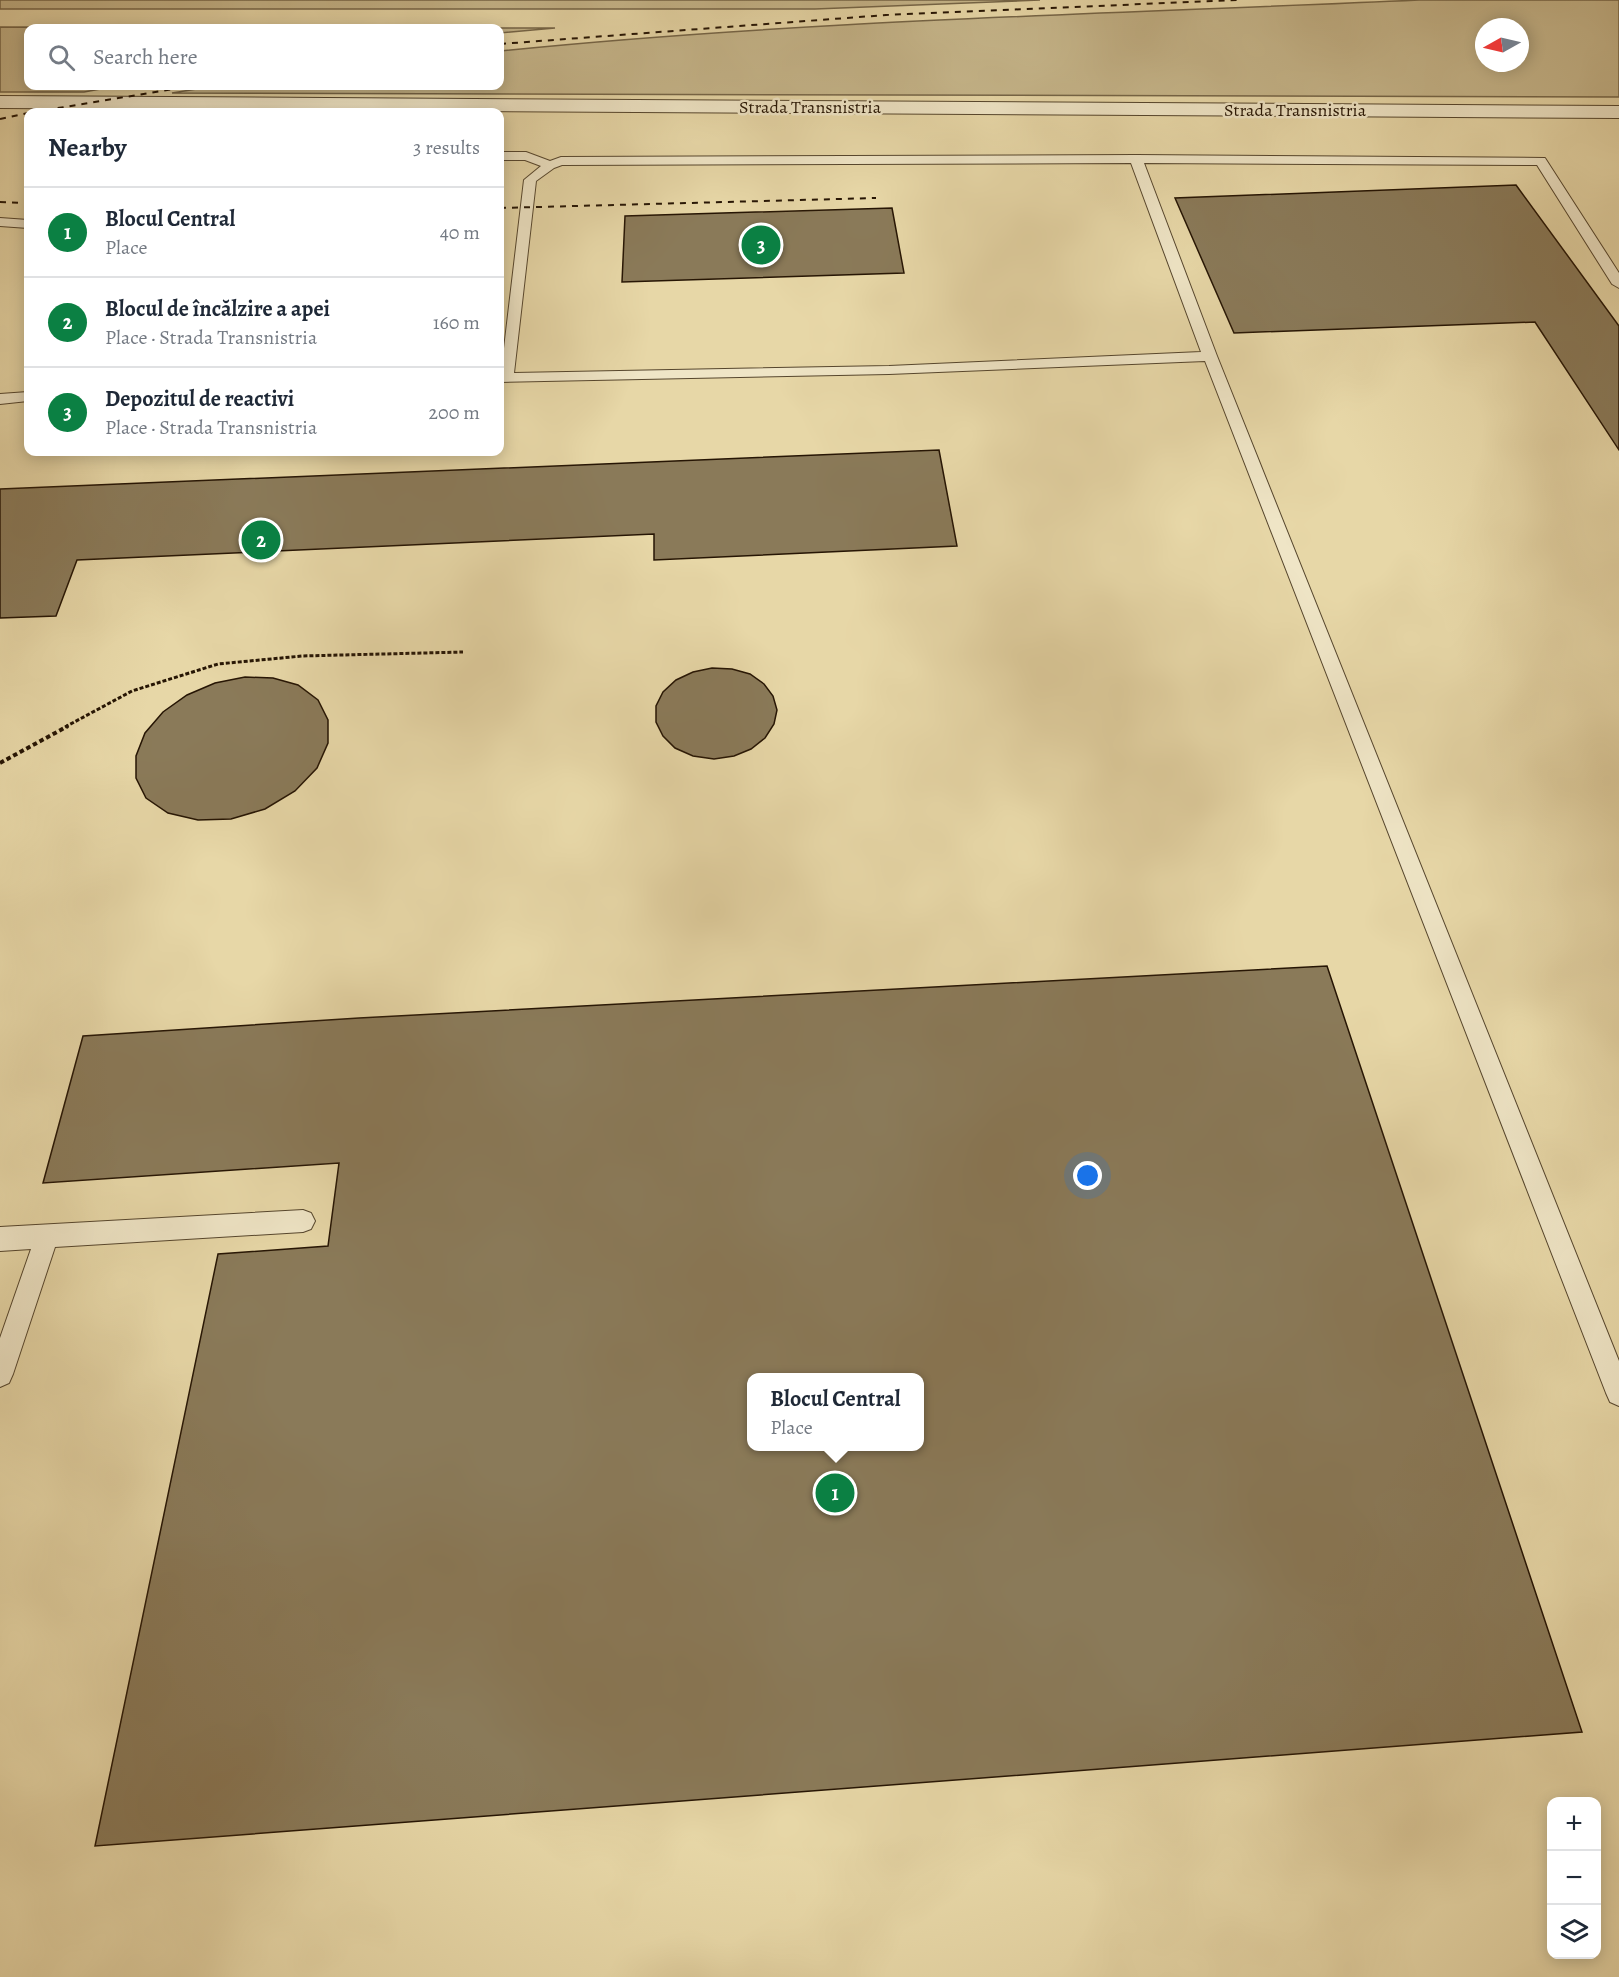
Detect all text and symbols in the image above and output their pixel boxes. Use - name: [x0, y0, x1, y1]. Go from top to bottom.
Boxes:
- north arrow: [1475, 18, 1529, 72]
- search box: [24, 24, 504, 90]
- icon: search: [45, 41, 78, 74]
- text: Search here: [93, 42, 198, 72]
- street label: Strada Transnistria: [739, 95, 882, 119]
- street label: Strada Transnistria: [1224, 98, 1367, 122]
- text: Nearby: [48, 130, 127, 165]
- text: 3 results: [413, 134, 480, 161]
- text: Blocul Central: [105, 204, 235, 234]
- text: 1: [64, 219, 71, 246]
- text: 40 m: [440, 219, 480, 246]
- pin: 3: [742, 222, 780, 268]
- text: Place: [105, 234, 147, 261]
- text: Blocul de încălzire a apei: [105, 294, 330, 324]
- text: 2: [63, 309, 72, 336]
- text: 160 m: [433, 309, 480, 336]
- text: Place · Strada Transnistria: [105, 324, 317, 351]
- text: Depozitul de reaсtivi: [105, 384, 294, 414]
- text: 3: [63, 399, 72, 426]
- text: 200 m: [429, 399, 480, 426]
- text: Place · Strada Transnistria: [105, 414, 317, 441]
- pin: 2: [242, 518, 280, 562]
- your location: [1073, 1161, 1102, 1190]
- popup: [747, 1373, 924, 1451]
- text: Blocul Central: [770, 1384, 901, 1414]
- text: Place: [770, 1414, 813, 1441]
- pin: 1: [816, 1470, 854, 1516]
- map controls: [1547, 1797, 1601, 1959]
- button: +: [1547, 1797, 1601, 1851]
- button: −: [1547, 1851, 1601, 1905]
- button: layers: [1547, 1905, 1601, 1959]

